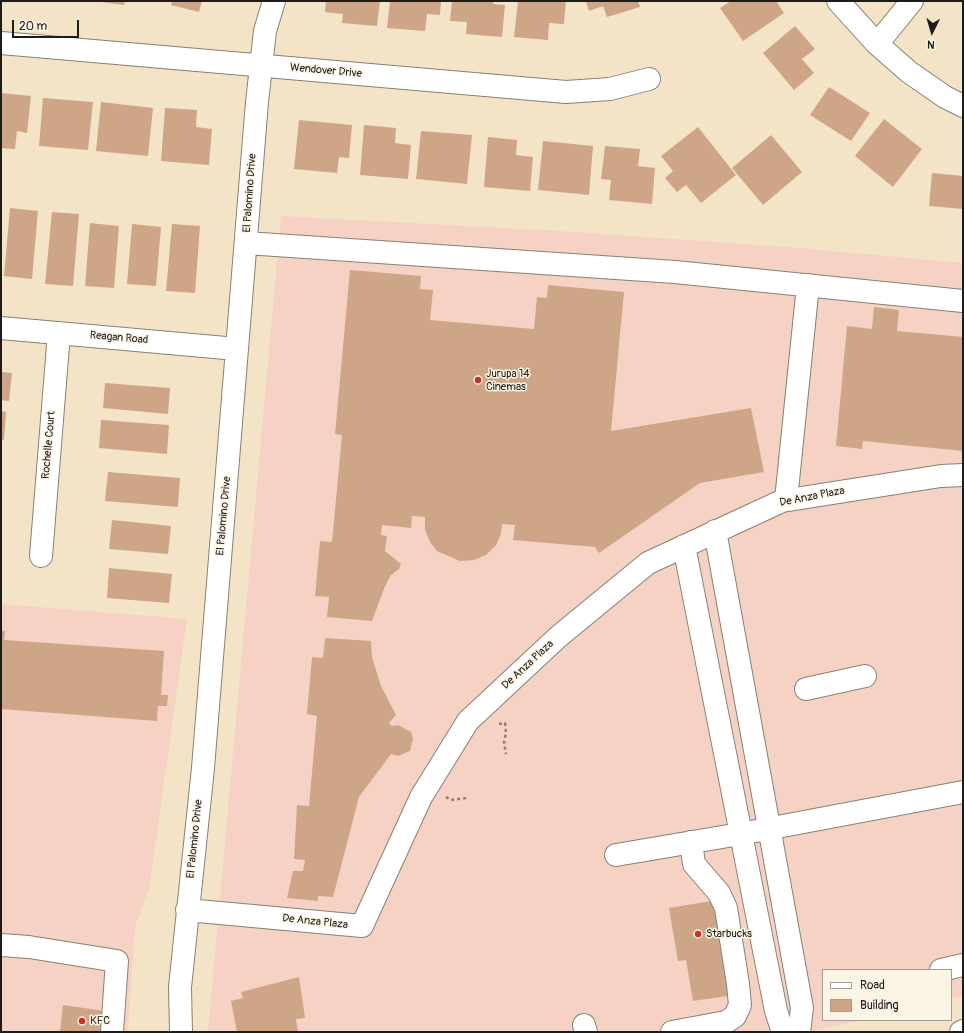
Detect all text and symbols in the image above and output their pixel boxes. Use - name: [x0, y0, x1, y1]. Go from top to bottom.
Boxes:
- scale bar: [14, 12, 81, 38]
- north arrow: [912, 12, 952, 52]
- text: 20 m: [19, 19, 47, 34]
- text: N: [927, 38, 935, 51]
- street label: Wendover Drive: [290, 61, 362, 81]
- street label: El Palomino Drive: [241, 153, 259, 233]
- street label: Reagan Road: [89, 329, 149, 347]
- place label: Jurupa 14 Cinemas: [486, 367, 530, 393]
- marker: Jurupa 14 Cinemas: [473, 375, 483, 385]
- street label: Rochelle Court: [39, 411, 59, 479]
- street label: El Palomino Drive: [214, 476, 234, 556]
- street label: De Anza Plaza: [778, 484, 846, 510]
- street label: De Anza Plaza: [499, 638, 557, 692]
- street label: El Palomino Drive: [184, 799, 206, 879]
- street label: De Anza Plaza: [282, 912, 348, 932]
- place label: Starbucks: [706, 927, 752, 941]
- marker: Starbucks: [693, 929, 703, 939]
- legend: [822, 969, 952, 1021]
- text: Road: [860, 978, 885, 993]
- text: Building: [860, 998, 899, 1013]
- place label: KFC: [90, 1014, 110, 1028]
- marker: KFC: [77, 1016, 87, 1026]

